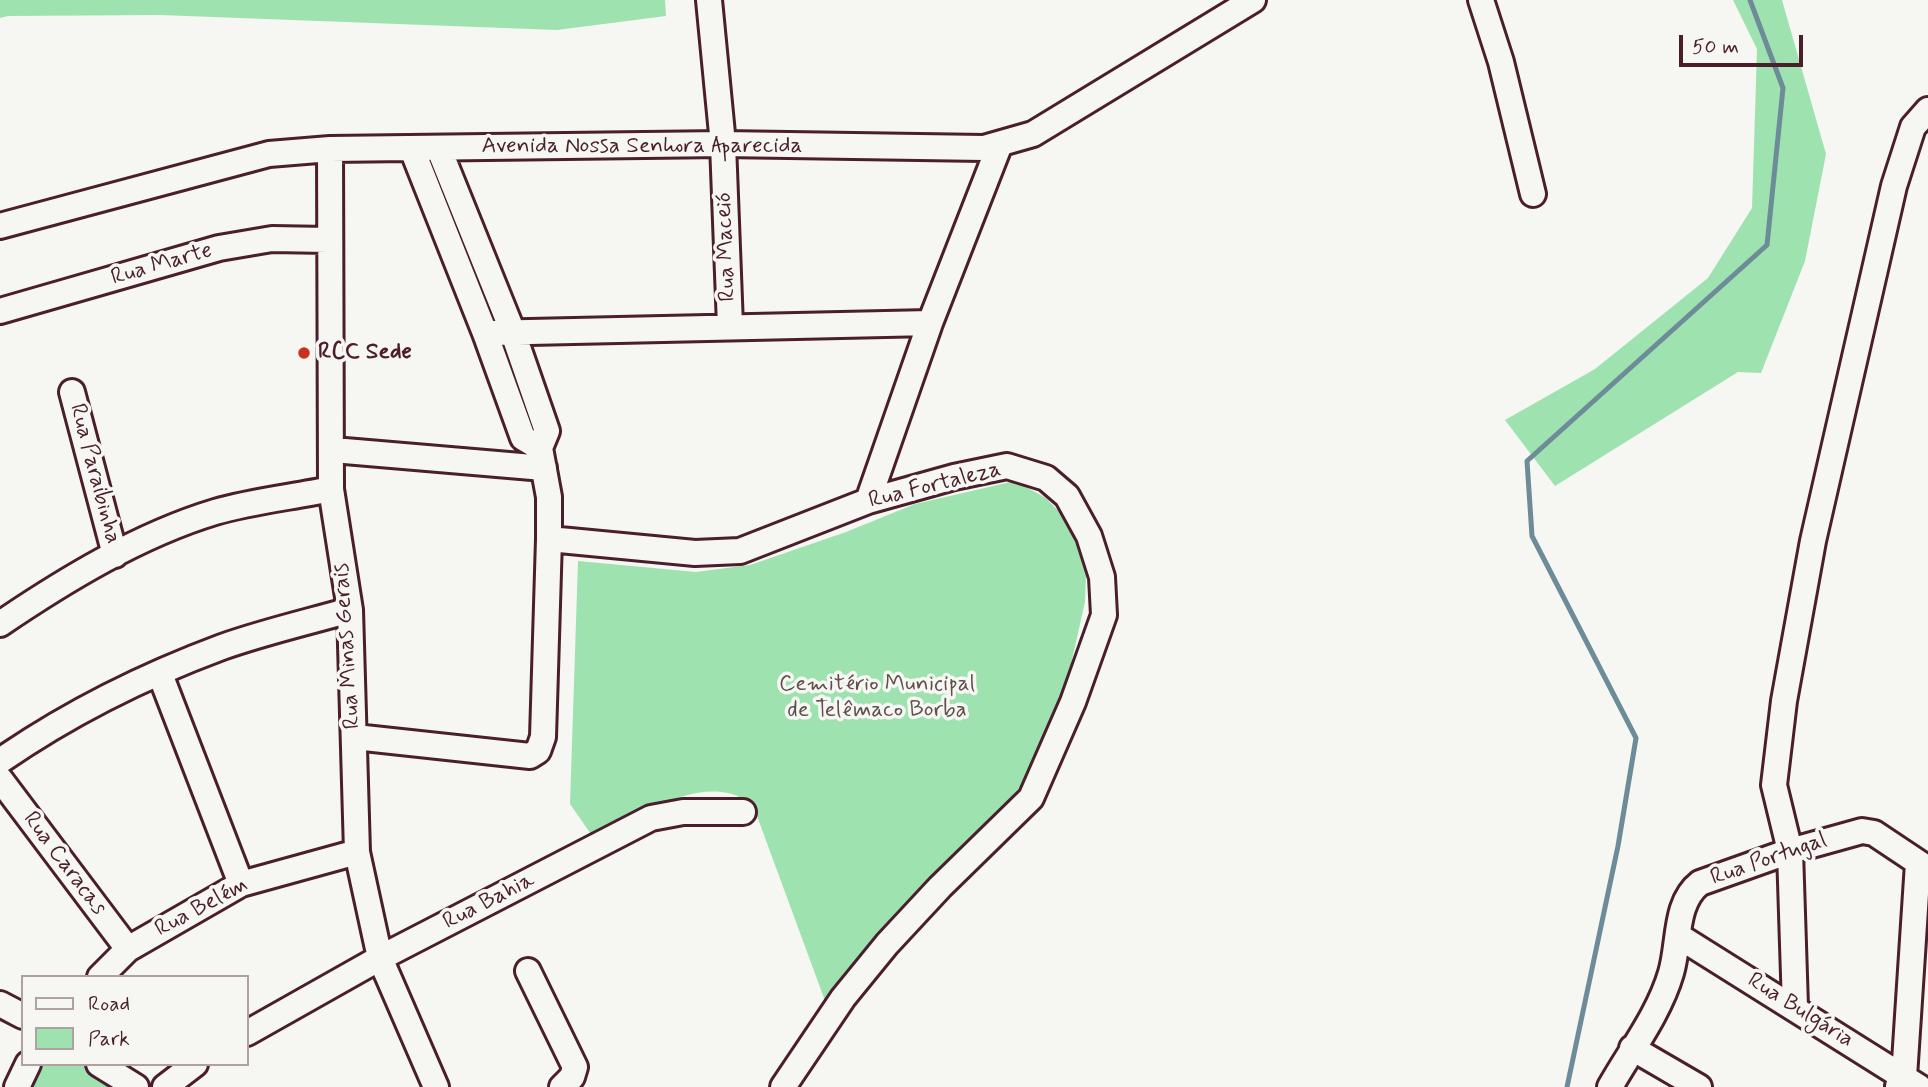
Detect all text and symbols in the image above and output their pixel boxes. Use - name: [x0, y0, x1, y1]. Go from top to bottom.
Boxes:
- scale bar: [1683, 21, 1807, 65]
- text: 50 m: [1692, 33, 1739, 61]
- street label: Avenida Nossa Senhora Aparecida: [482, 133, 802, 161]
- street label: Rua Maceió: [711, 192, 743, 302]
- street label: Rua Marte: [108, 237, 216, 293]
- place label: RCC Sede: [318, 339, 412, 367]
- marker: RCC Sede: [296, 345, 312, 361]
- street label: Rua Paraibinha: [62, 401, 126, 547]
- street label: Rua Fortaleza: [866, 456, 1004, 516]
- street label: Rua Minas Gerais: [328, 562, 368, 730]
- park label: Cemitério Municipal de Telêmaco Borba: [779, 671, 975, 725]
- street label: Rua Caracas: [16, 807, 112, 921]
- street label: Rua Portugal: [1707, 827, 1831, 893]
- street label: Rua Bahia: [439, 867, 539, 937]
- street label: Rua Belém: [151, 872, 253, 944]
- street label: Rua Bulgária: [1742, 967, 1858, 1055]
- legend: [21, 975, 248, 1066]
- text: Road: [88, 990, 130, 1018]
- text: Park: [88, 1025, 130, 1053]

